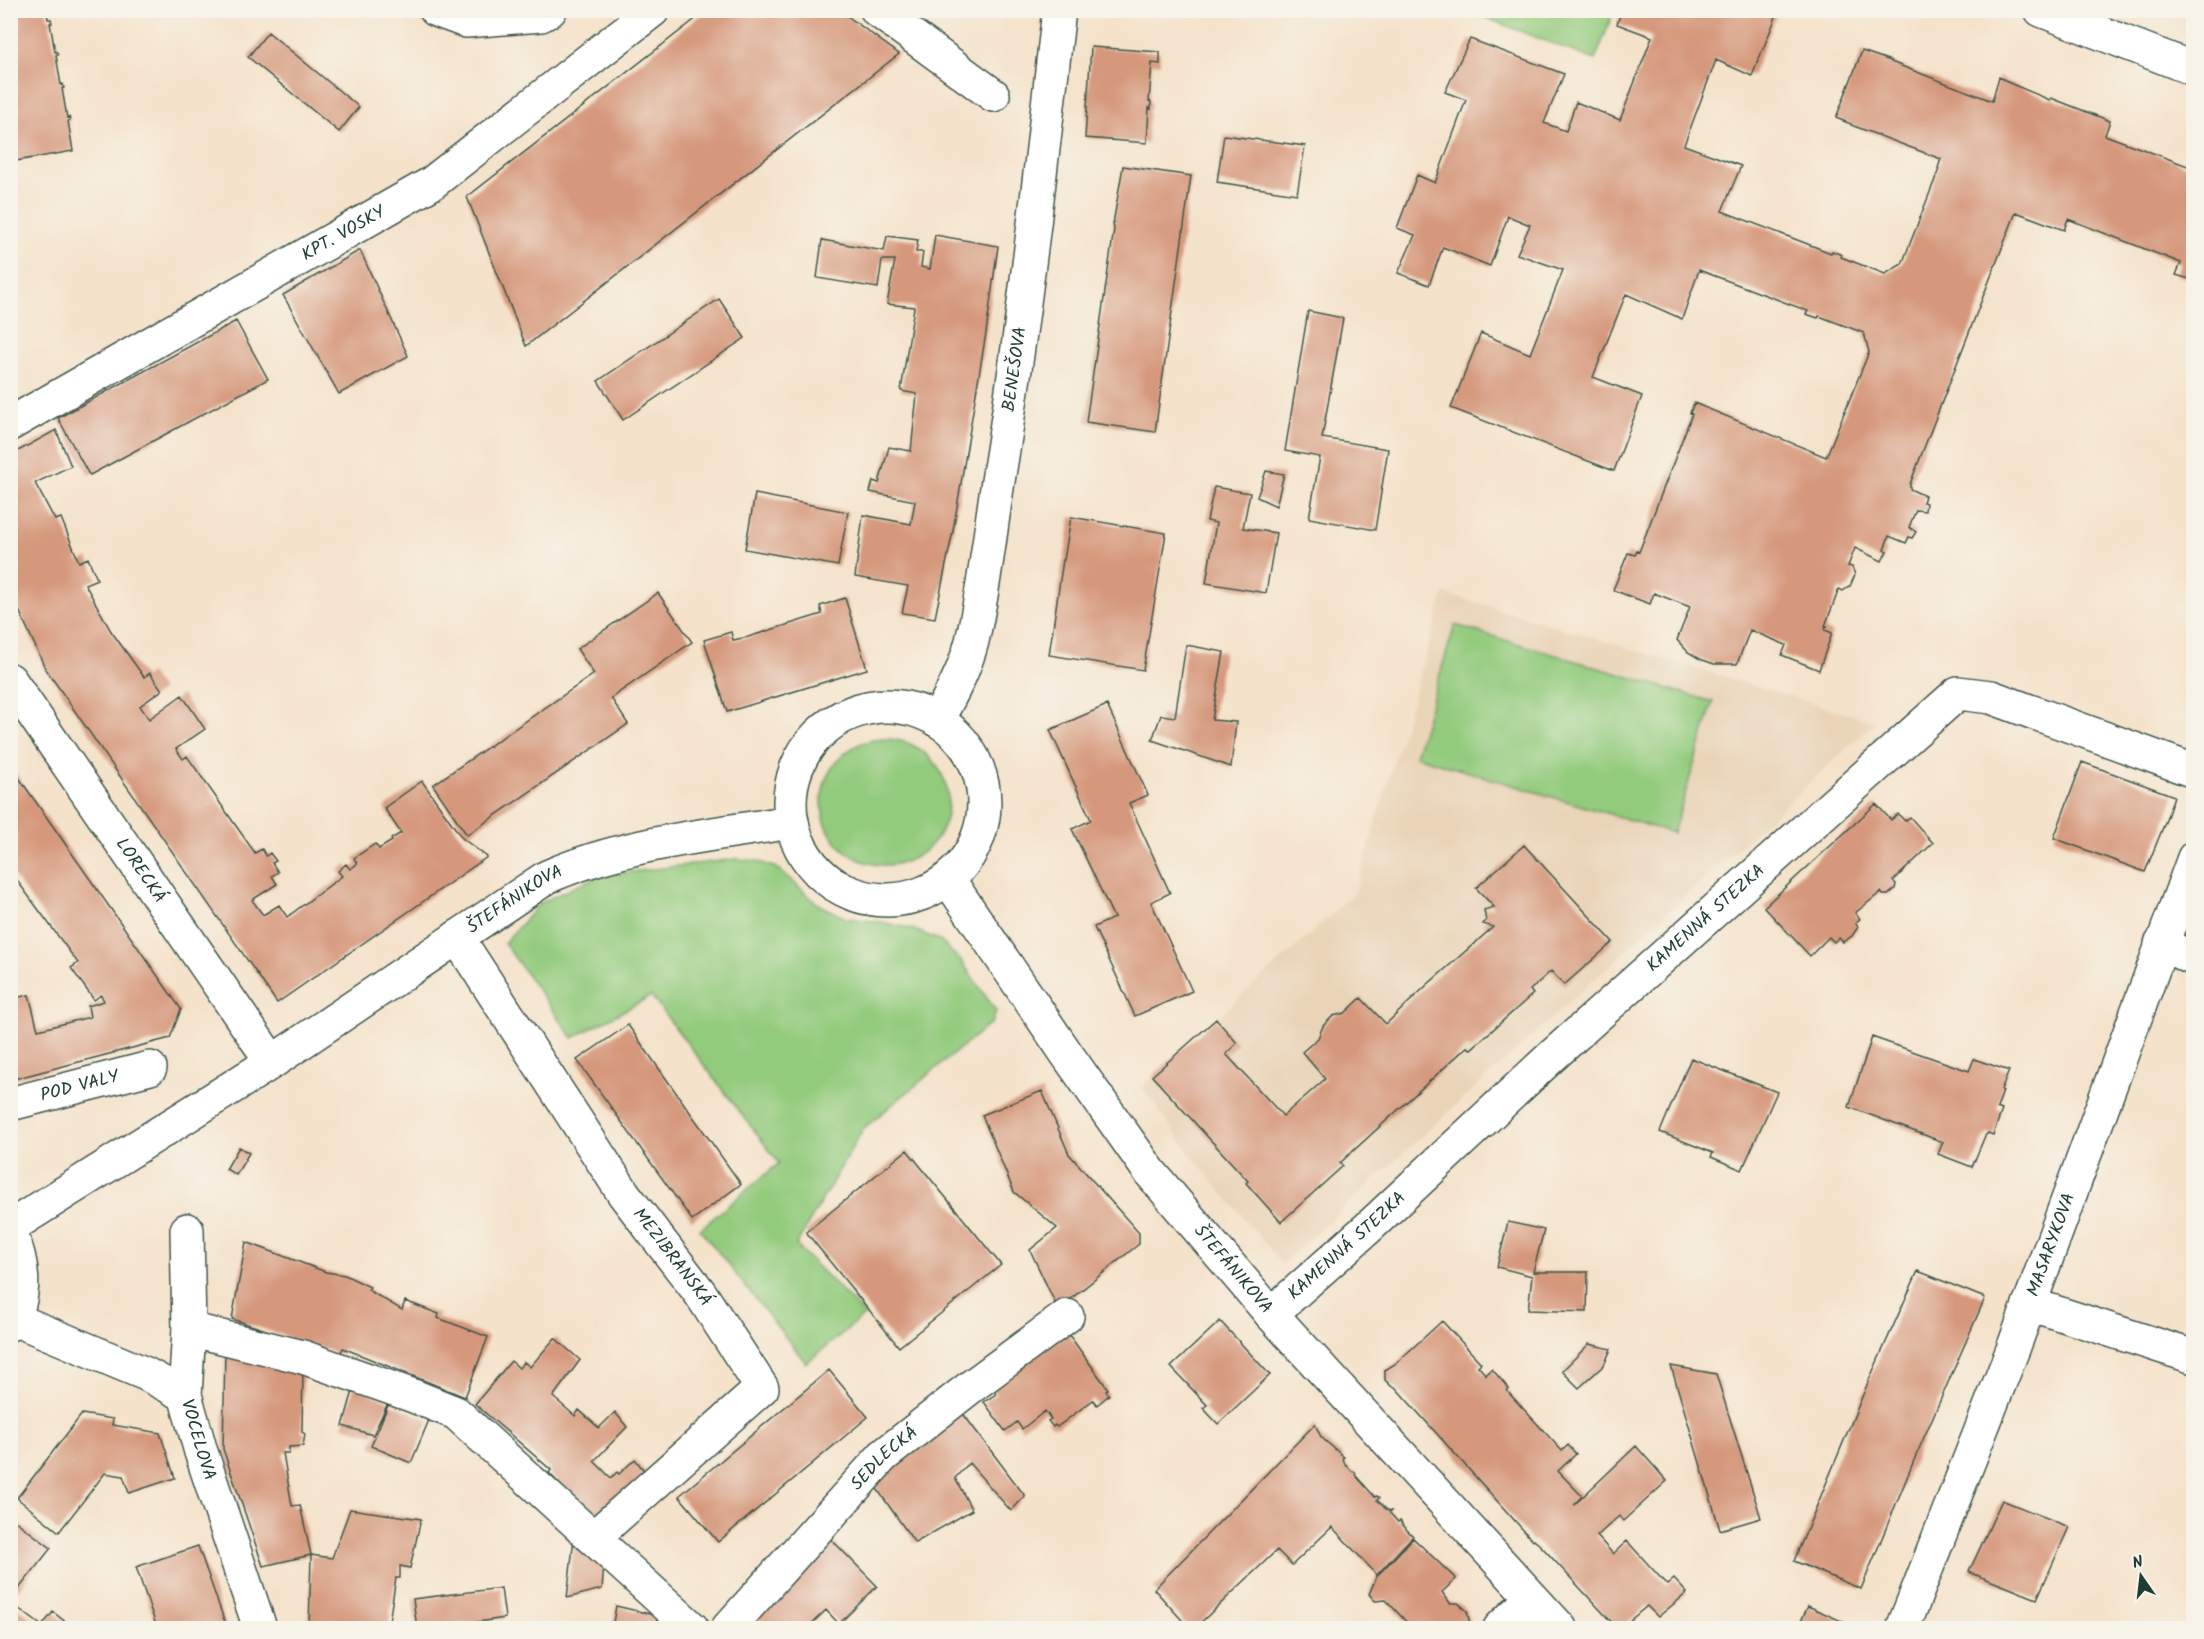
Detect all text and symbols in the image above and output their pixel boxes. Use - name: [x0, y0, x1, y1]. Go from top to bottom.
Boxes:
- street label: KPT. VOSKY: [296, 198, 391, 269]
- street label: BENEŠOVA: [995, 325, 1035, 414]
- street label: LORECKÁ: [108, 832, 174, 909]
- street label: ŠTEFÁNIKOVA: [461, 857, 567, 942]
- street label: KAMENNÁ STEZKA: [1640, 857, 1772, 980]
- street label: POD VALY: [37, 1062, 123, 1110]
- street label: KAMENNÁ STEZKA: [1281, 1185, 1413, 1307]
- street label: MASARYKOVA: [2019, 1189, 2084, 1301]
- street label: MEZIBRANSKÁ: [625, 1202, 720, 1312]
- street label: ŠTEFÁNIKOVA: [1186, 1218, 1280, 1321]
- street label: VOCELOVA: [172, 1396, 224, 1484]
- street label: SEDLECKÁ: [844, 1419, 925, 1497]
- north arrow: [2111, 1546, 2171, 1606]
- text: N: [2130, 1550, 2146, 1576]

